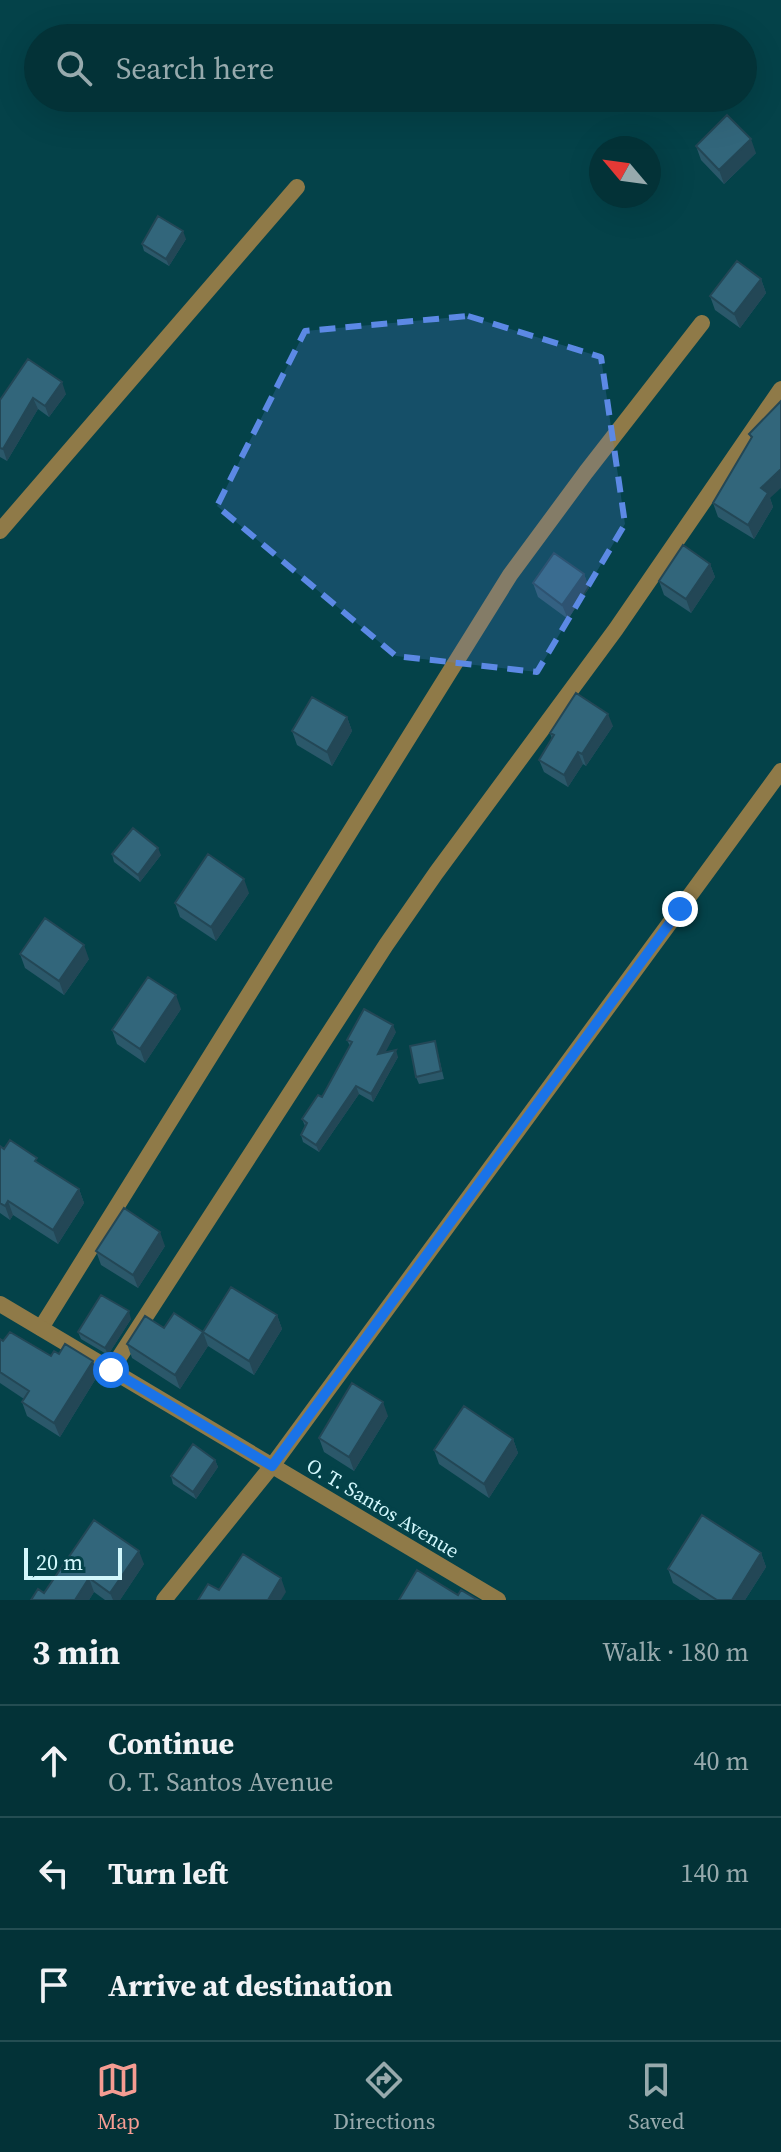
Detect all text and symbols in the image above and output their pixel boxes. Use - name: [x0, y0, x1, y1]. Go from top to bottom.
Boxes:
- search box: [24, 24, 757, 112]
- icon: search: [52, 46, 96, 90]
- text: Search here: [116, 48, 274, 89]
- north arrow: [589, 136, 661, 208]
- route end: [662, 891, 698, 927]
- route start: [93, 1352, 129, 1388]
- street label: O. T. Santos Avenue: [301, 1451, 465, 1565]
- scale bar: [24, 1544, 122, 1580]
- text: 20 m: [36, 1547, 83, 1577]
- text: 3 min: [32, 1629, 120, 1675]
- text: Walk · 180 m: [602, 1634, 749, 1670]
- text: Continue: [108, 1723, 234, 1764]
- icon: ahead: [32, 1739, 76, 1783]
- text: 40 m: [694, 1743, 749, 1779]
- text: O. T. Santos Avenue: [108, 1764, 334, 1800]
- icon: left: [32, 1851, 76, 1895]
- text: Turn left: [108, 1853, 228, 1894]
- text: 140 m: [681, 1855, 749, 1891]
- icon: arrive: [32, 1963, 76, 2007]
- text: Arrive at destination: [108, 1965, 393, 2006]
- tab: Map: [96, 2058, 140, 2136]
- tab: Directions: [333, 2058, 435, 2136]
- tab: Saved: [628, 2058, 685, 2136]

